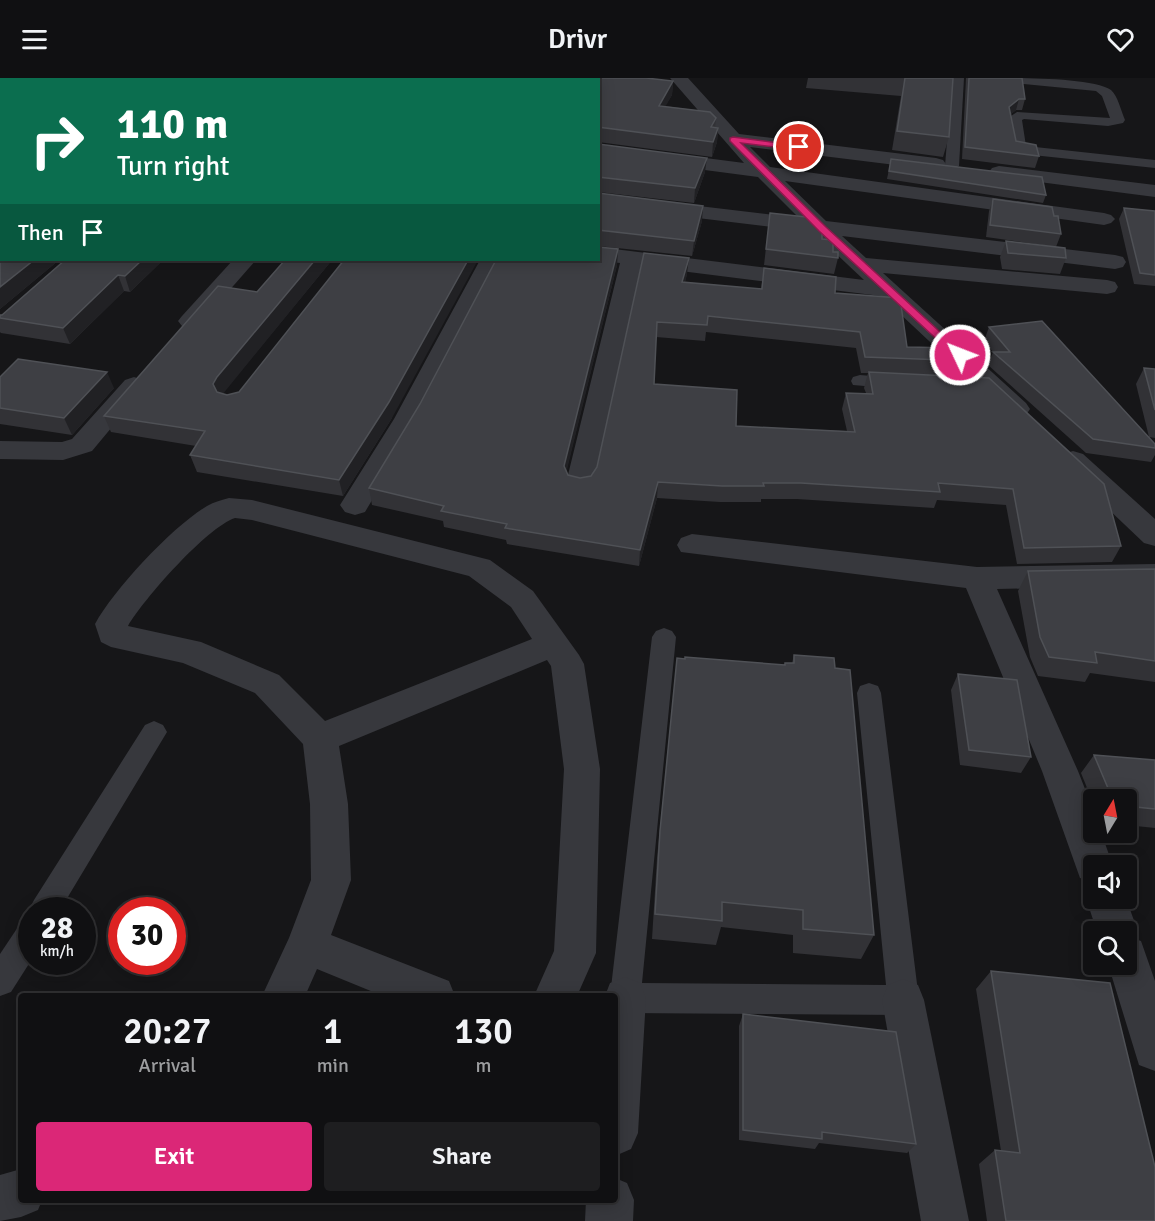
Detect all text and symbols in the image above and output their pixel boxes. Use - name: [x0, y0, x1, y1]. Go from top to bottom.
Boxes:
- icon: menu: [18, 23, 51, 56]
- text: Drivr: [548, 23, 607, 56]
- icon: heart: [1104, 23, 1137, 56]
- text: 110 m: [117, 99, 228, 150]
- icon: right: [18, 102, 96, 180]
- pin: [773, 121, 824, 172]
- icon: arrive: [782, 130, 815, 163]
- text: Turn right: [117, 150, 230, 183]
- icon: arrive: [76, 216, 109, 249]
- text: Then: [18, 219, 64, 246]
- position arrow: [928, 323, 992, 387]
- north arrow: [1083, 789, 1137, 843]
- map controls: [1083, 789, 1137, 975]
- button: sound: [1083, 855, 1137, 909]
- speed limit sign: 30: [108, 897, 186, 975]
- text: 28: [41, 910, 73, 947]
- button: search: [1083, 921, 1137, 975]
- text: km/h: [40, 942, 74, 960]
- text: 20:27: [123, 1009, 211, 1054]
- text: 1: [323, 1009, 343, 1054]
- text: 130: [454, 1009, 513, 1054]
- text: Arrival: [139, 1053, 196, 1078]
- text: min: [317, 1053, 349, 1078]
- text: m: [475, 1053, 491, 1078]
- button: Exit: [36, 1122, 312, 1191]
- button: Share: [324, 1122, 600, 1191]

